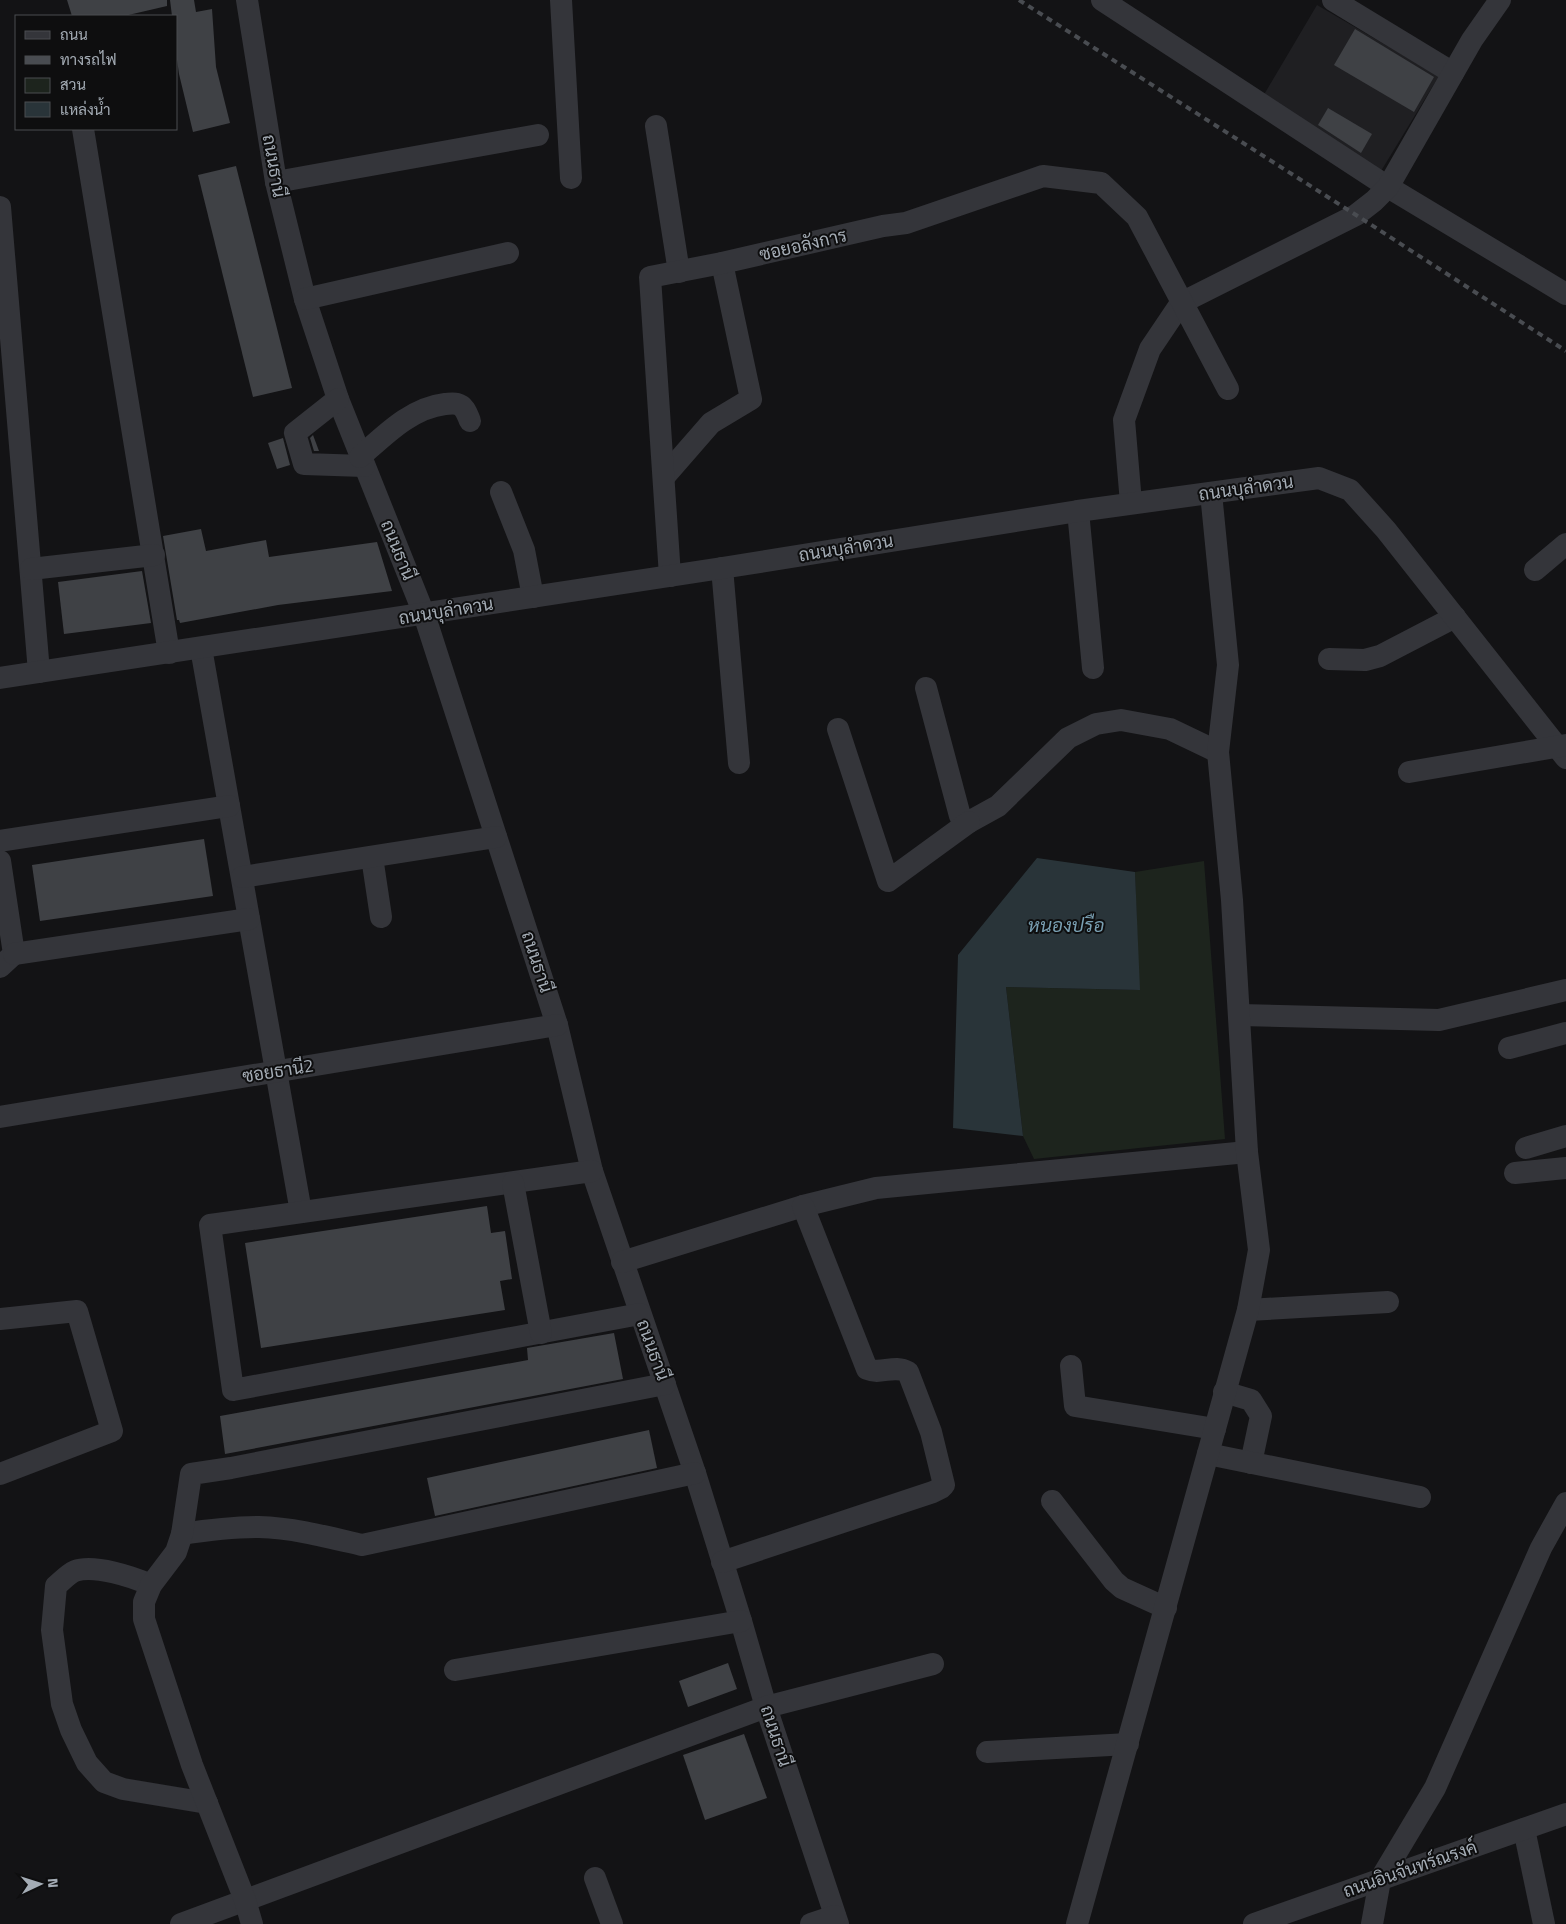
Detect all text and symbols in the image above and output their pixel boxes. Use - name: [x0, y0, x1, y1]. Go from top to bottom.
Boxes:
- legend: [15, 15, 178, 130]
- text: ถนน: [60, 23, 88, 46]
- text: ทางรถไฟ: [60, 48, 117, 71]
- text: สวน: [60, 73, 86, 96]
- text: แหล่งน้ำ: [60, 97, 111, 121]
- street label: ถนนธานี: [256, 132, 293, 199]
- street label: ซอยอลังการ: [757, 221, 850, 268]
- street label: ถนนบุลำดวน: [1197, 467, 1295, 508]
- street label: ถนนธานี: [374, 515, 423, 584]
- street label: ถนนบุลำดวน: [797, 527, 895, 568]
- street label: ถนนบุลำดวน: [397, 590, 495, 631]
- water label: หนองปรือ: [1028, 910, 1104, 939]
- street label: ถนนธานี: [515, 928, 560, 996]
- street label: ซอยธานี2: [240, 1052, 316, 1089]
- street label: ถนนธานี: [630, 1315, 677, 1384]
- street label: ถนนธานี: [754, 1702, 799, 1770]
- street label: ถนนอินจันทร์ณรงค์: [1339, 1833, 1480, 1904]
- north arrow: [15, 1859, 65, 1909]
- text: N: [43, 1877, 64, 1889]

